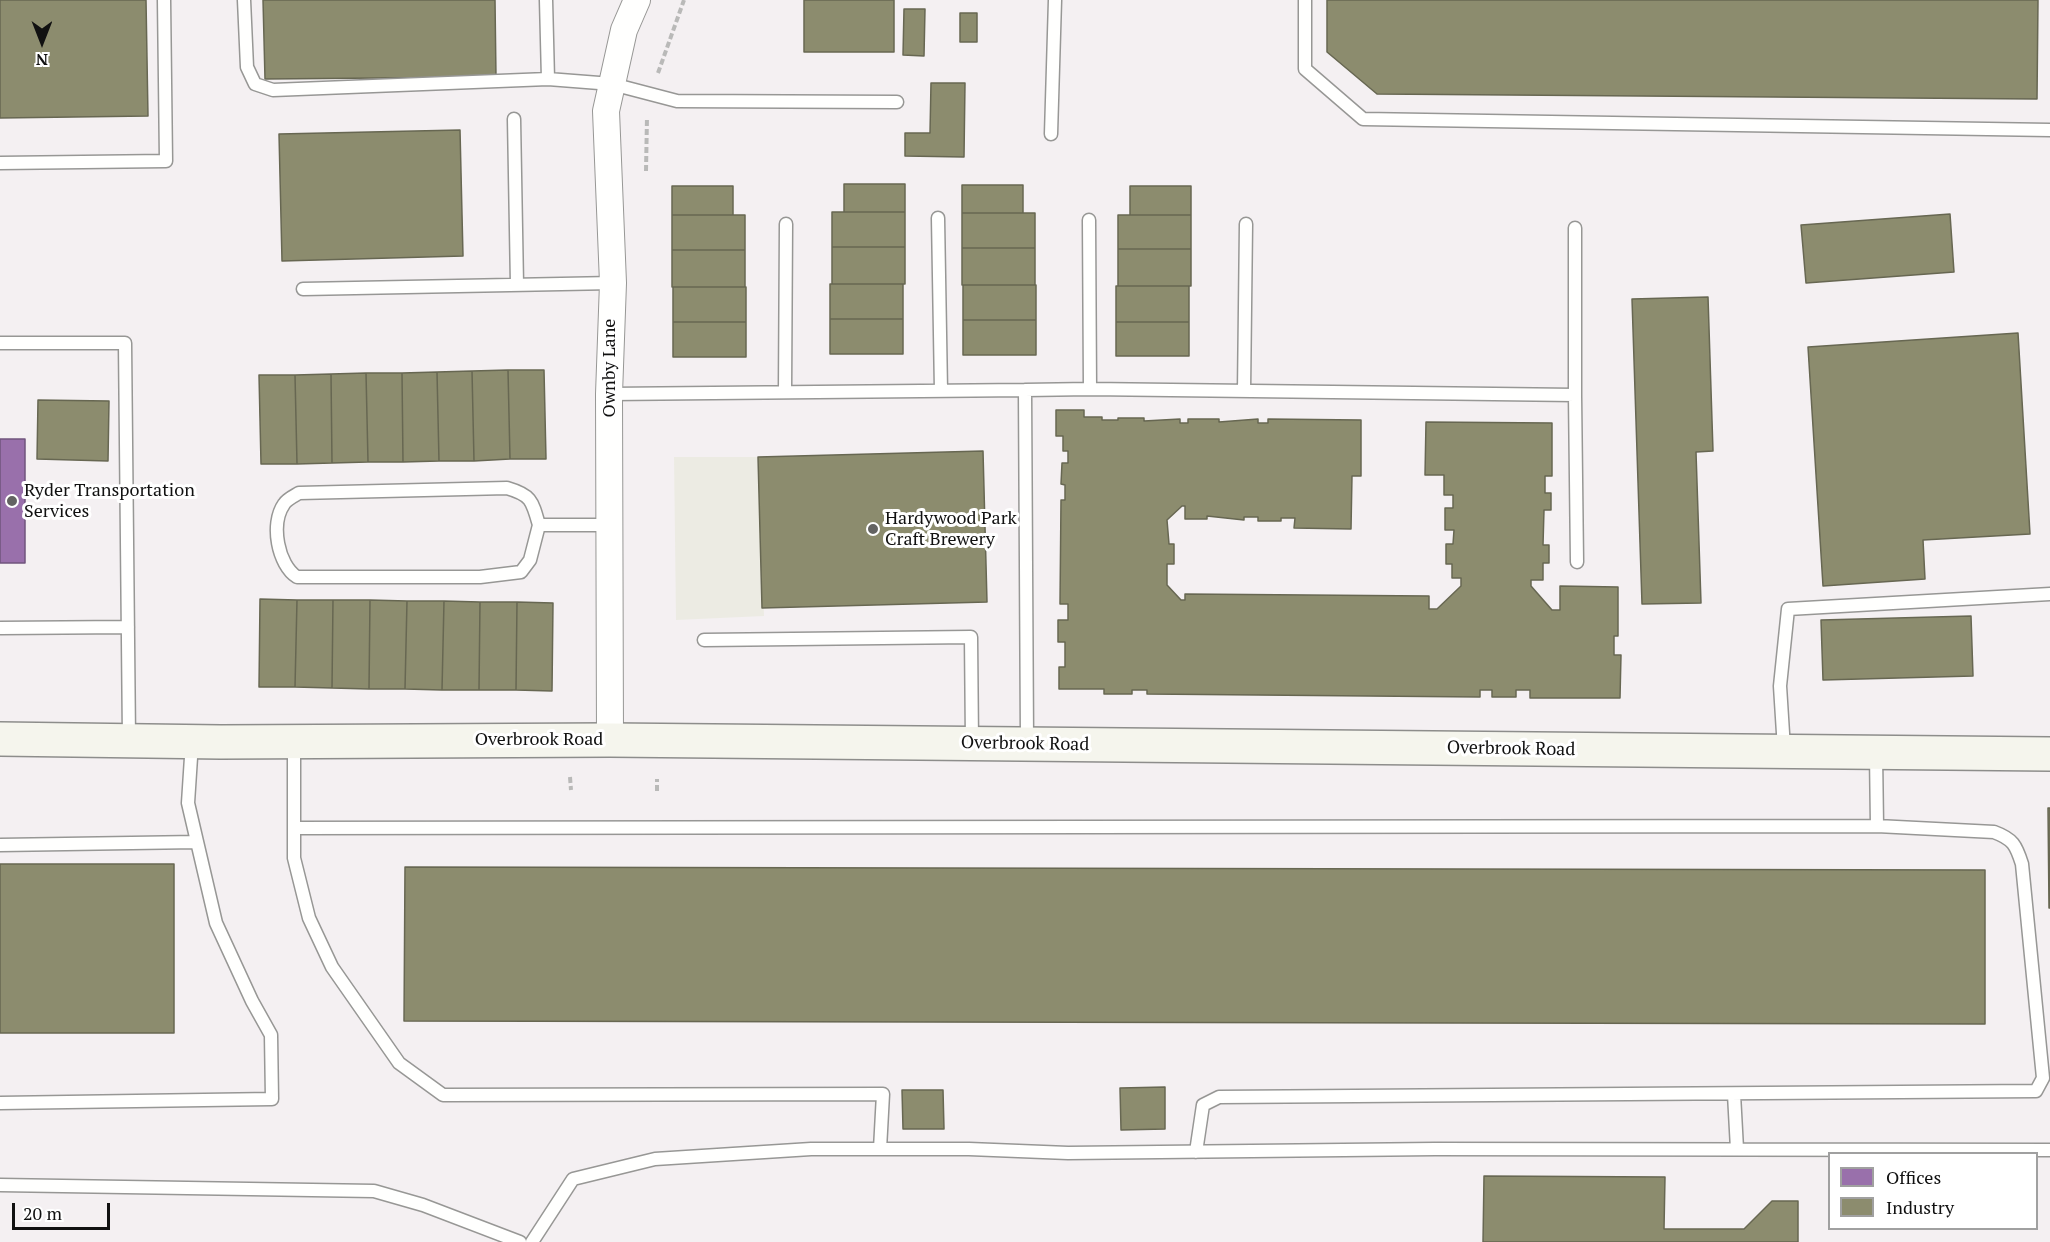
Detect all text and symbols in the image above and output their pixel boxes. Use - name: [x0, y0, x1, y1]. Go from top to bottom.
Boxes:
- north arrow: [12, 12, 72, 72]
- text: N: [36, 49, 48, 71]
- street label: Ownby Lane: [599, 319, 621, 417]
- place label: Ryder Transportation Services: [24, 480, 195, 522]
- marker: Ryder Transportation Services: [5, 494, 19, 508]
- place label: Hardywood Park Craft Brewery: [885, 508, 1017, 550]
- marker: Hardywood Park Craft Brewery: [866, 522, 880, 536]
- street label: Overbrook Road: [475, 729, 603, 751]
- street label: Overbrook Road: [961, 732, 1089, 756]
- street label: Overbrook Road: [1447, 737, 1575, 761]
- legend: [1828, 1152, 2038, 1230]
- text: Offices: [1886, 1165, 1941, 1189]
- scale bar: [15, 1191, 112, 1229]
- text: Industry: [1886, 1195, 1954, 1219]
- text: 20 m: [23, 1201, 62, 1225]

